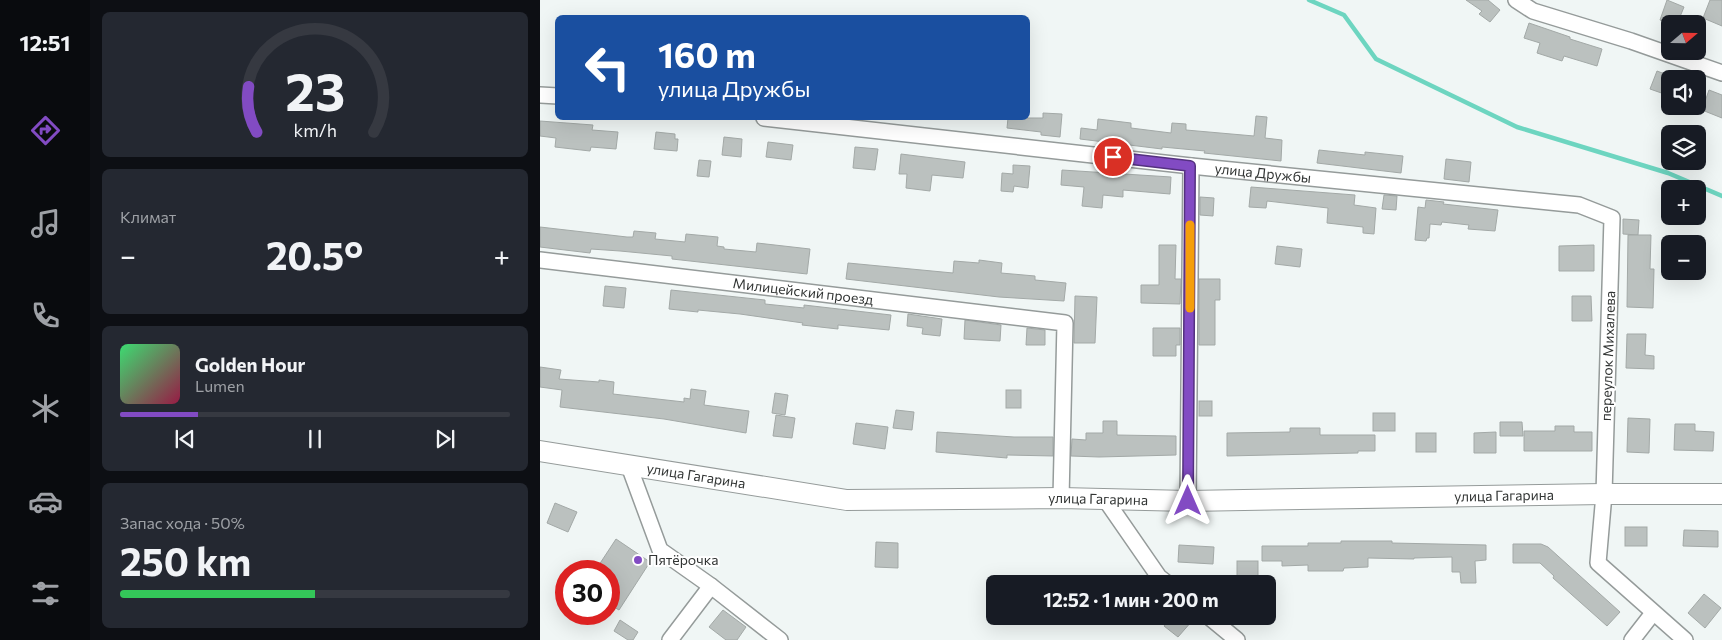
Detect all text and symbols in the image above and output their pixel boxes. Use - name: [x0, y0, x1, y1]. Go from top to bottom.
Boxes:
- north arrow: [1661, 15, 1706, 60]
- map controls: [1661, 15, 1706, 280]
- text: 12:51: [19, 29, 71, 56]
- text: 160 m: [658, 32, 756, 75]
- icon: left: [575, 35, 640, 100]
- text: 23: [285, 58, 345, 122]
- button: sound: [1661, 70, 1706, 115]
- text: улица Дружбы: [658, 75, 810, 102]
- icon: directions: [28, 113, 63, 148]
- text: km/h: [293, 119, 337, 141]
- button: layers: [1661, 125, 1706, 170]
- pin: [1092, 136, 1134, 178]
- icon: arrive: [1099, 143, 1127, 171]
- street label: улица Дружбы: [1214, 159, 1312, 186]
- button: +: [1661, 180, 1706, 225]
- icon: music: [28, 206, 63, 241]
- text: Климат: [120, 207, 176, 226]
- text: 20.5°: [266, 231, 363, 278]
- button: −: [1661, 235, 1706, 280]
- text: −: [120, 238, 136, 272]
- text: +: [494, 238, 510, 272]
- street label: Милицейский проезд: [732, 274, 874, 308]
- street label: переулок Михалева: [1597, 290, 1618, 421]
- icon: phone: [28, 298, 63, 333]
- text: Golden Hour: [195, 353, 305, 376]
- text: Lumen: [195, 376, 245, 395]
- icon: climate: [28, 391, 63, 426]
- icon: previous: [171, 425, 199, 453]
- icon: pause: [301, 425, 329, 453]
- icon: next: [431, 425, 459, 453]
- street label: улица Гагарина: [645, 459, 747, 492]
- position arrow: [1161, 474, 1213, 526]
- icon: car: [28, 484, 63, 519]
- street label: улица Гагарина: [1454, 486, 1554, 505]
- street label: улица Гагарина: [1048, 489, 1148, 508]
- text: Запас хода · 50%: [120, 513, 245, 532]
- text: 250 km: [120, 537, 251, 584]
- place label: Пятёрочка: [648, 551, 718, 568]
- marker: Пятёрочка: [632, 554, 644, 566]
- speed limit sign: 30: [555, 560, 620, 625]
- icon: filters: [28, 576, 63, 611]
- text: 12:52 · 1 мин · 200 m: [1043, 588, 1219, 611]

